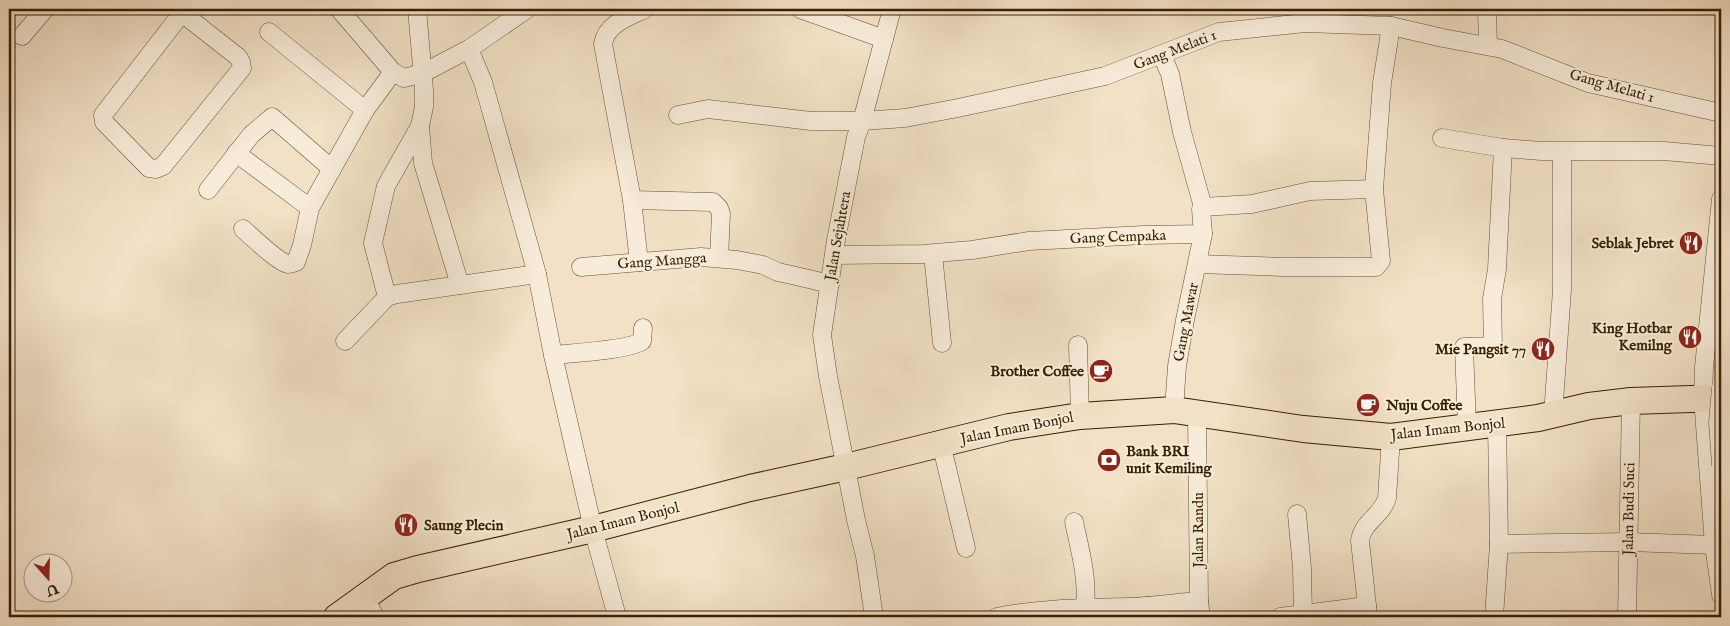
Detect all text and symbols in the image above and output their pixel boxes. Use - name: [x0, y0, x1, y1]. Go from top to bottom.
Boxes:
- street label: Gang Melati 1: [1131, 25, 1219, 75]
- street label: Gang Melati 1: [1567, 65, 1657, 107]
- street label: Jalan Sejahtera: [820, 189, 855, 284]
- street label: Gang Cempaka: [1070, 226, 1167, 248]
- restaurant icon: Seblak Jebret: [1678, 230, 1704, 256]
- place label: Seblak Jebret: [1591, 234, 1675, 253]
- street label: Gang Mangga: [617, 248, 708, 274]
- street label: Gang Mawar: [1169, 280, 1203, 363]
- place label: King Hotbar Kemilng: [1592, 319, 1673, 355]
- restaurant icon: King Hotbar Kemilng: [1677, 324, 1703, 350]
- restaurant icon: Mie Pangsit 77: [1530, 336, 1556, 362]
- place label: Mie Pangsit 77: [1435, 340, 1526, 359]
- cafe icon: Brother Coffee: [1088, 358, 1114, 384]
- place label: Brother Coffee: [990, 362, 1084, 381]
- cafe icon: Nuju Coffee: [1355, 392, 1381, 418]
- place label: Nuju Coffee: [1385, 396, 1463, 415]
- street label: Jalan Imam Bonjol: [957, 408, 1076, 449]
- street label: Jalan Imam Bonjol: [1388, 413, 1507, 445]
- place label: Bank BRI unit Kemiling: [1126, 442, 1213, 478]
- bank icon: Bank BRI unit Kemiling: [1096, 447, 1122, 473]
- street label: Jalan Budi Suci: [1619, 462, 1639, 558]
- street label: Jalan Randu: [1189, 492, 1208, 570]
- street label: Jalan Imam Bonjol: [563, 498, 682, 545]
- restaurant icon: Saung Plecin: [393, 512, 419, 538]
- place label: Saung Plecin: [424, 516, 503, 535]
- north arrow: [22, 554, 72, 604]
- text: U: [42, 578, 62, 600]

